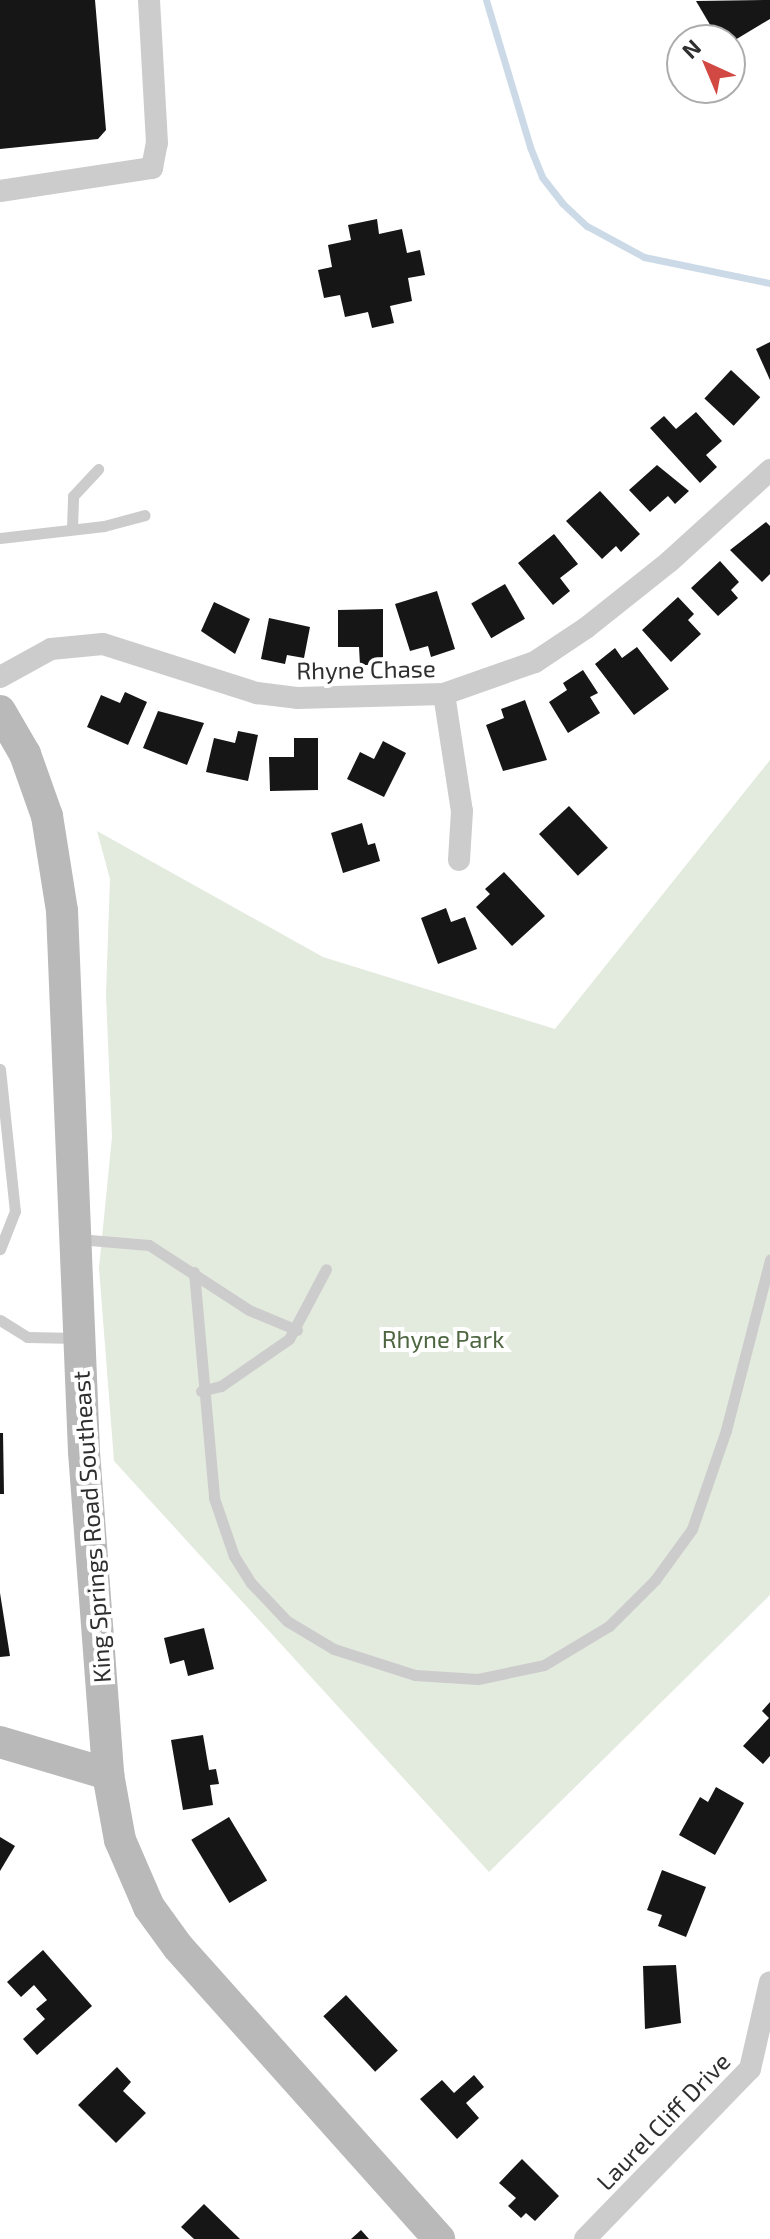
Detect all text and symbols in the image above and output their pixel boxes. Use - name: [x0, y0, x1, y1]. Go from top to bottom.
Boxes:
- north arrow: [666, 24, 746, 104]
- text: N: [676, 33, 705, 63]
- street label: Rhyne Chase: [296, 653, 436, 685]
- park label: Rhyne Park: [382, 1325, 504, 1353]
- street label: King Springs Road Southeast: [66, 1370, 116, 1684]
- street label: Laurel Cliff Drive: [590, 2046, 736, 2196]

